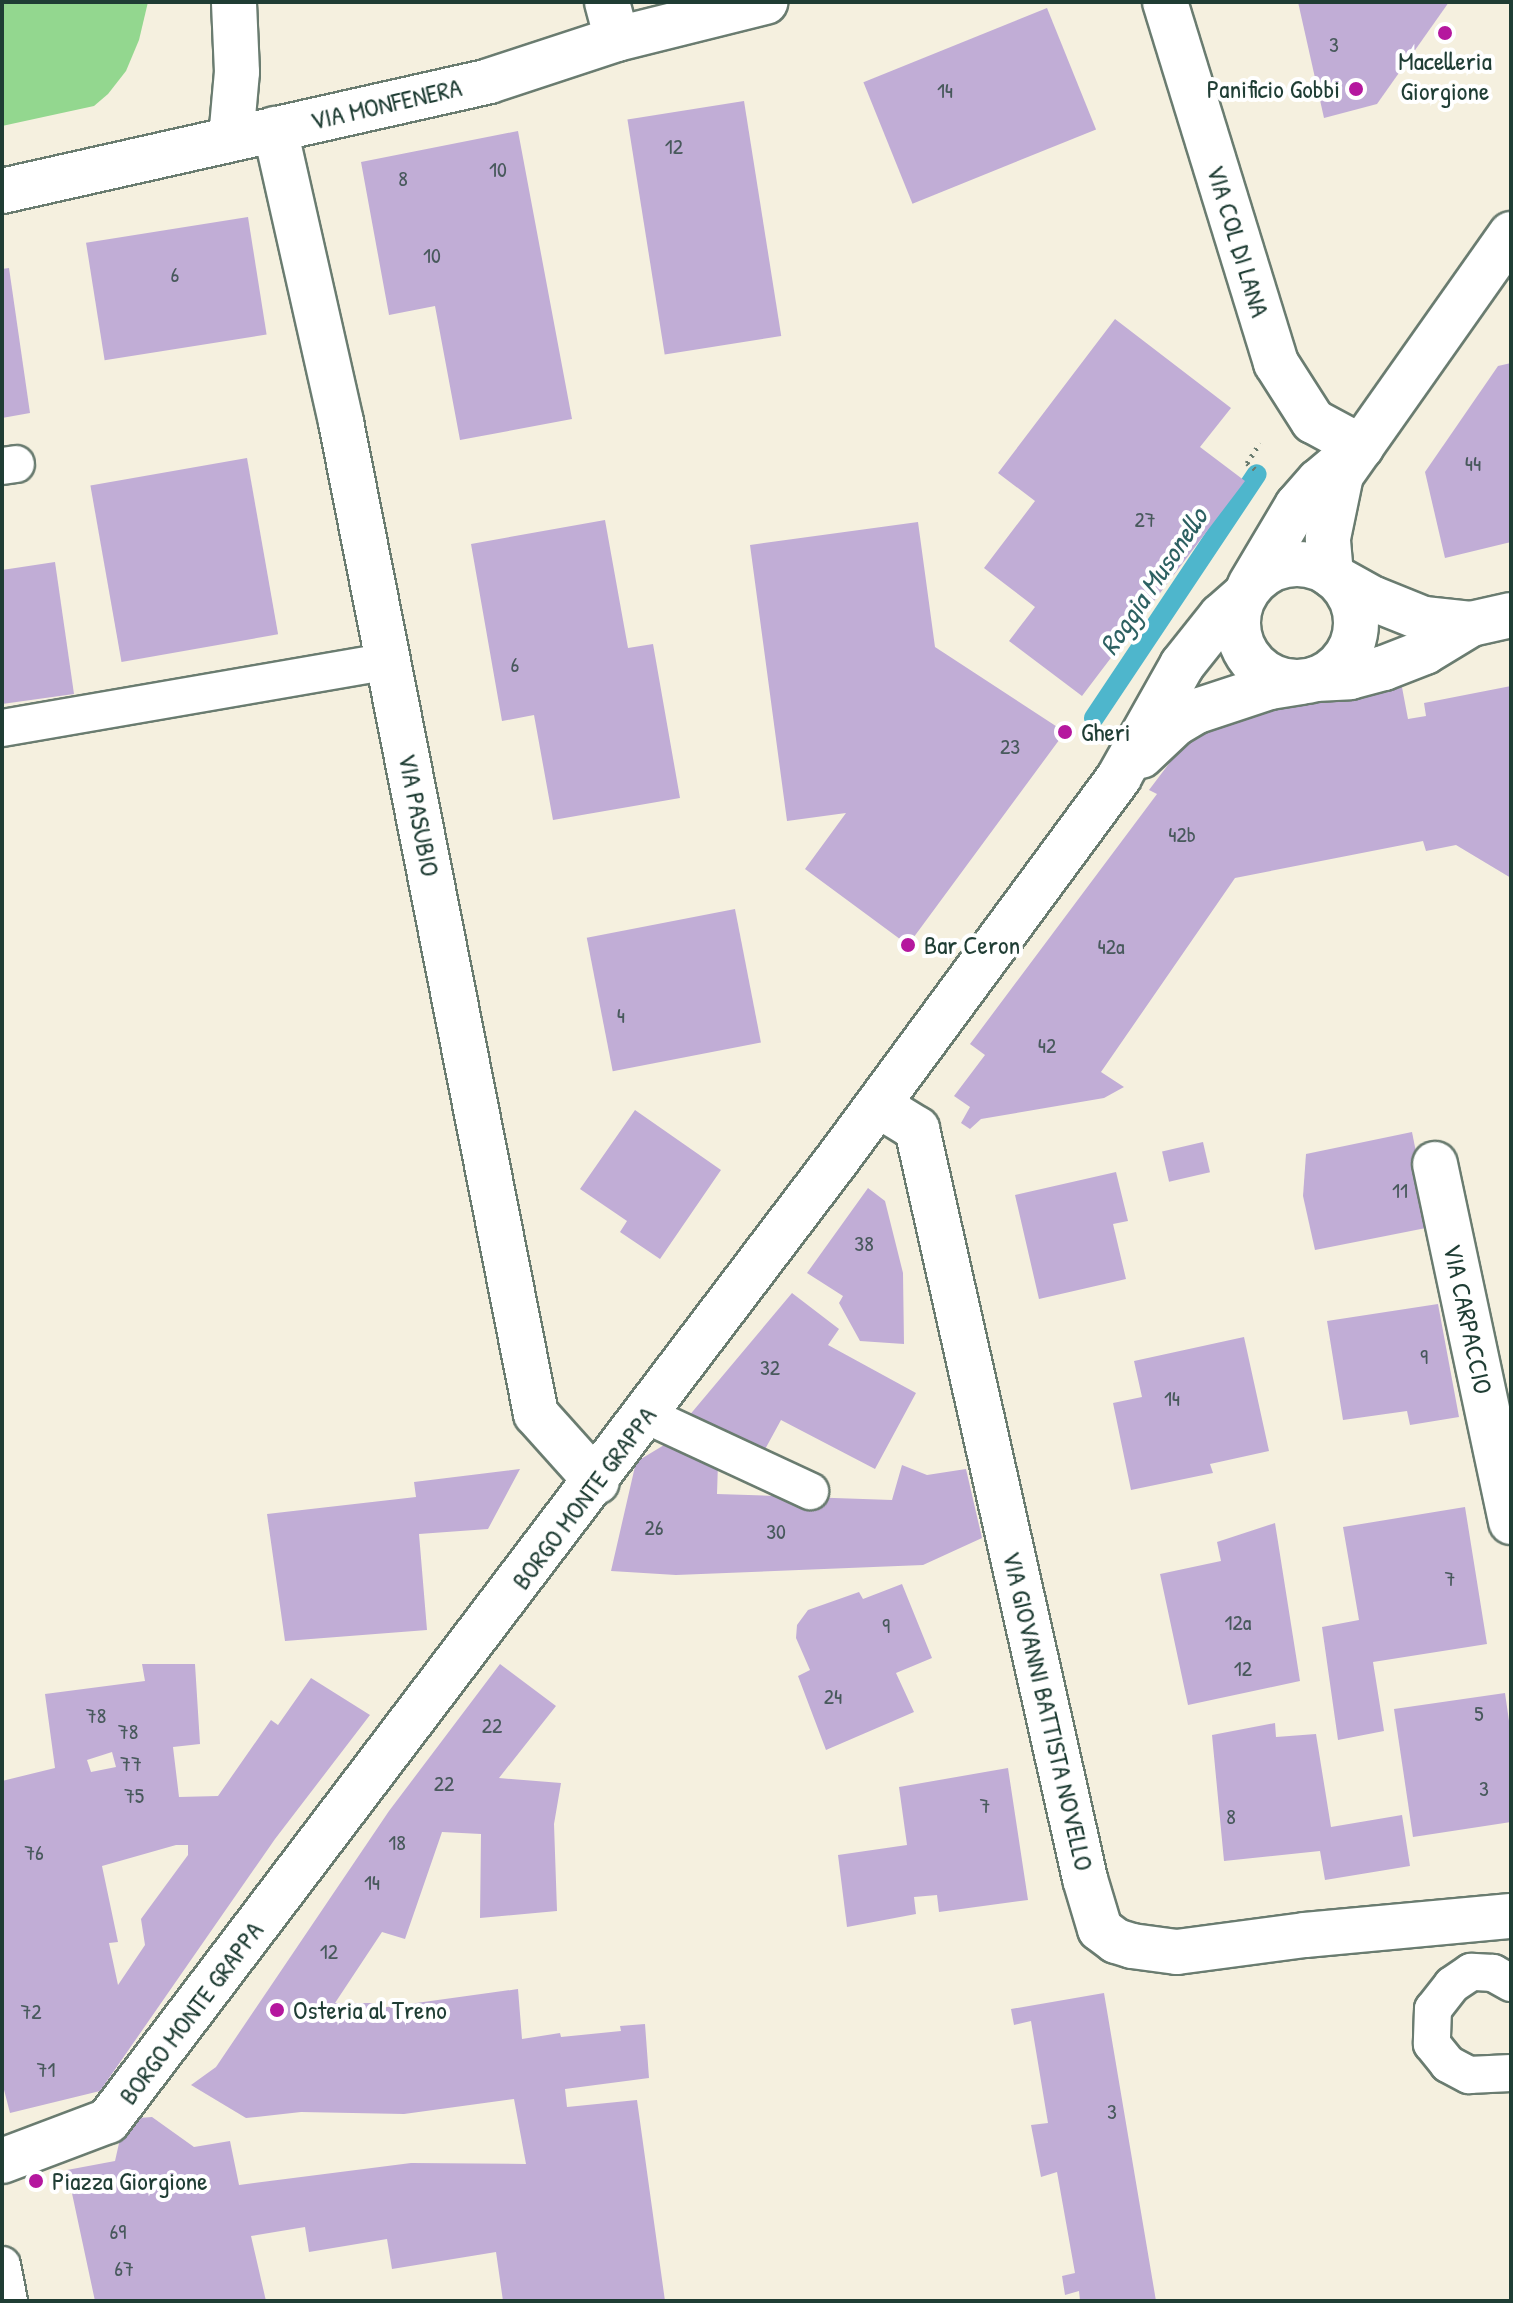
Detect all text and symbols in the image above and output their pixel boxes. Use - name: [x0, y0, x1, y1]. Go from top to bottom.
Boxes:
- marker: Macelleria Giorgione: [1436, 24, 1454, 42]
- house number: 3: [1329, 32, 1339, 58]
- place label: Macelleria Giorgione: [1398, 45, 1492, 106]
- street label: VIA MONFENERA: [307, 71, 465, 137]
- place label: Panificio Gobbi: [1207, 73, 1340, 105]
- house number: 14: [937, 78, 953, 104]
- marker: Panificio Gobbi: [1347, 80, 1365, 98]
- house number: 12: [665, 134, 683, 160]
- house number: 10: [489, 157, 507, 183]
- street label: VIA COL DI LANA: [1200, 161, 1276, 321]
- house number: 8: [398, 166, 408, 192]
- house number: 10: [423, 243, 441, 269]
- house number: 6: [171, 262, 179, 288]
- house number: 44: [1465, 451, 1481, 477]
- water label: Roggia Musonello: [1092, 501, 1214, 661]
- house number: 27: [1134, 507, 1156, 533]
- house number: 6: [511, 652, 519, 678]
- place label: Gheri: [1081, 716, 1131, 748]
- marker: Gheri: [1056, 723, 1074, 741]
- house number: 23: [1000, 734, 1020, 760]
- street label: VIA PASUBIO: [392, 751, 446, 879]
- house number: 42b: [1168, 822, 1196, 848]
- place label: Bar Ceron: [924, 929, 1020, 961]
- house number: 42a: [1097, 934, 1125, 960]
- marker: Bar Ceron: [899, 936, 917, 954]
- house number: 4: [617, 1003, 625, 1029]
- house number: 42: [1038, 1033, 1056, 1059]
- house number: 11: [1392, 1178, 1408, 1204]
- house number: 38: [854, 1231, 874, 1257]
- street label: VIA CARPACCIO: [1437, 1241, 1499, 1397]
- house number: 9: [1420, 1344, 1428, 1370]
- house number: 32: [760, 1355, 780, 1381]
- house number: 14: [1164, 1386, 1180, 1412]
- street label: BORGO MONTE GRAPPA: [505, 1401, 663, 1595]
- house number: 26: [644, 1515, 664, 1541]
- house number: 30: [766, 1519, 786, 1545]
- street label: VIA GIOVANNI BATTISTA NOVELLO: [996, 1548, 1100, 1874]
- house number: 7: [1445, 1566, 1455, 1592]
- house number: 12a: [1225, 1610, 1251, 1636]
- house number: 9: [882, 1613, 890, 1639]
- house number: 12: [1234, 1656, 1252, 1682]
- house number: 24: [824, 1684, 842, 1710]
- house number: 5: [1474, 1701, 1484, 1727]
- house number: 78: [86, 1703, 106, 1729]
- house number: 22: [482, 1713, 502, 1739]
- house number: 78: [118, 1719, 138, 1745]
- house number: 77: [120, 1751, 142, 1777]
- house number: 22: [434, 1771, 454, 1797]
- house number: 3: [1479, 1776, 1489, 1802]
- house number: 75: [124, 1783, 144, 1809]
- house number: 7: [980, 1793, 990, 1819]
- house number: 8: [1226, 1804, 1236, 1830]
- house number: 18: [388, 1830, 406, 1856]
- house number: 76: [24, 1840, 44, 1866]
- house number: 14: [364, 1870, 380, 1896]
- street label: BORGO MONTE GRAPPA: [112, 1916, 270, 2110]
- house number: 12: [320, 1939, 338, 1965]
- place label: Osteria al Treno: [293, 1994, 447, 2026]
- house number: 72: [20, 1999, 42, 2025]
- marker: Osteria al Treno: [268, 2001, 286, 2019]
- house number: 71: [37, 2057, 55, 2083]
- house number: 3: [1107, 2099, 1117, 2125]
- place label: Piazza Giorgione: [52, 2165, 208, 2197]
- marker: Piazza Giorgione: [27, 2172, 45, 2190]
- house number: 69: [110, 2219, 126, 2245]
- house number: 67: [114, 2256, 134, 2282]

